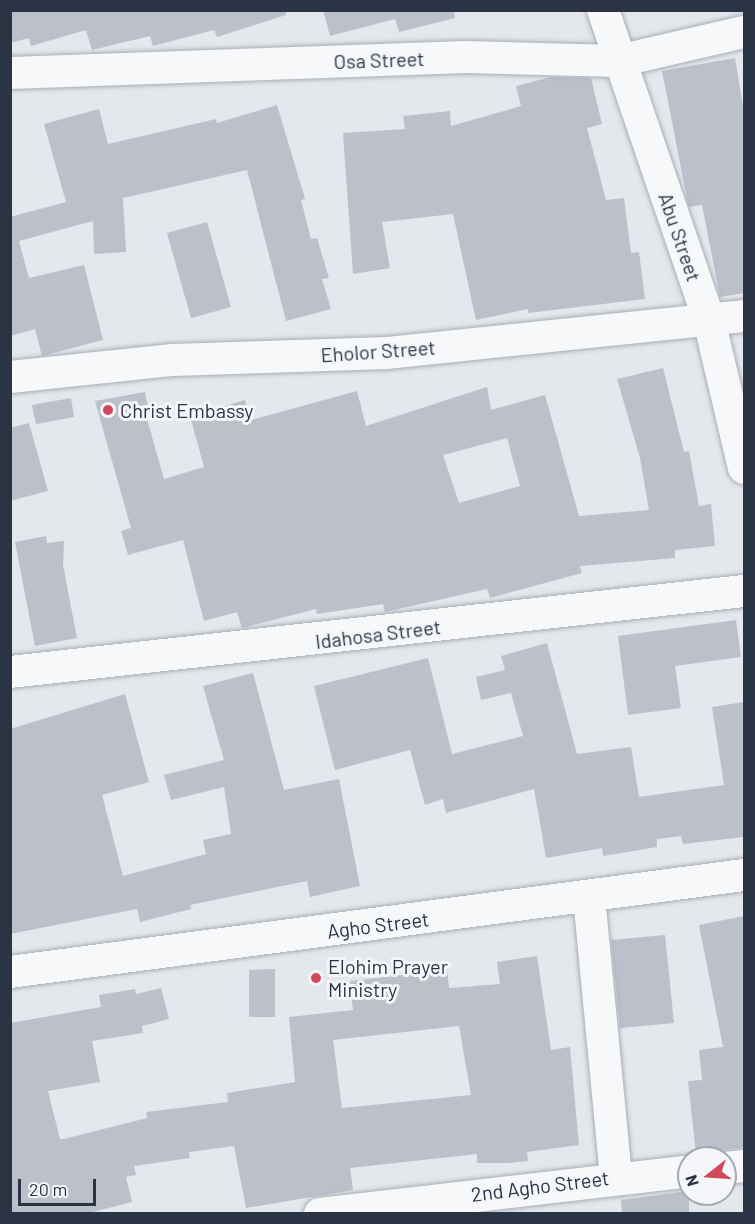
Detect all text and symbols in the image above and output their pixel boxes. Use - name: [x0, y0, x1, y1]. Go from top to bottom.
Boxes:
- street label: Osa Street: [333, 46, 425, 74]
- street label: Abu Street: [654, 189, 706, 285]
- street label: Eholor Street: [320, 335, 436, 367]
- place label: Christ Embassy: [120, 398, 253, 422]
- marker: Christ Embassy: [101, 403, 115, 417]
- street label: Idahosa Street: [314, 614, 442, 654]
- street label: Agho Street: [326, 907, 430, 943]
- place label: Elohim Prayer Ministry: [328, 954, 448, 1001]
- marker: Elohim Prayer Ministry: [309, 971, 323, 985]
- north arrow: [677, 1146, 737, 1206]
- street label: 2nd Agho Street: [470, 1166, 610, 1206]
- scale bar: [21, 1167, 99, 1205]
- text: N: [681, 1173, 702, 1189]
- text: 20 m: [29, 1178, 67, 1200]

